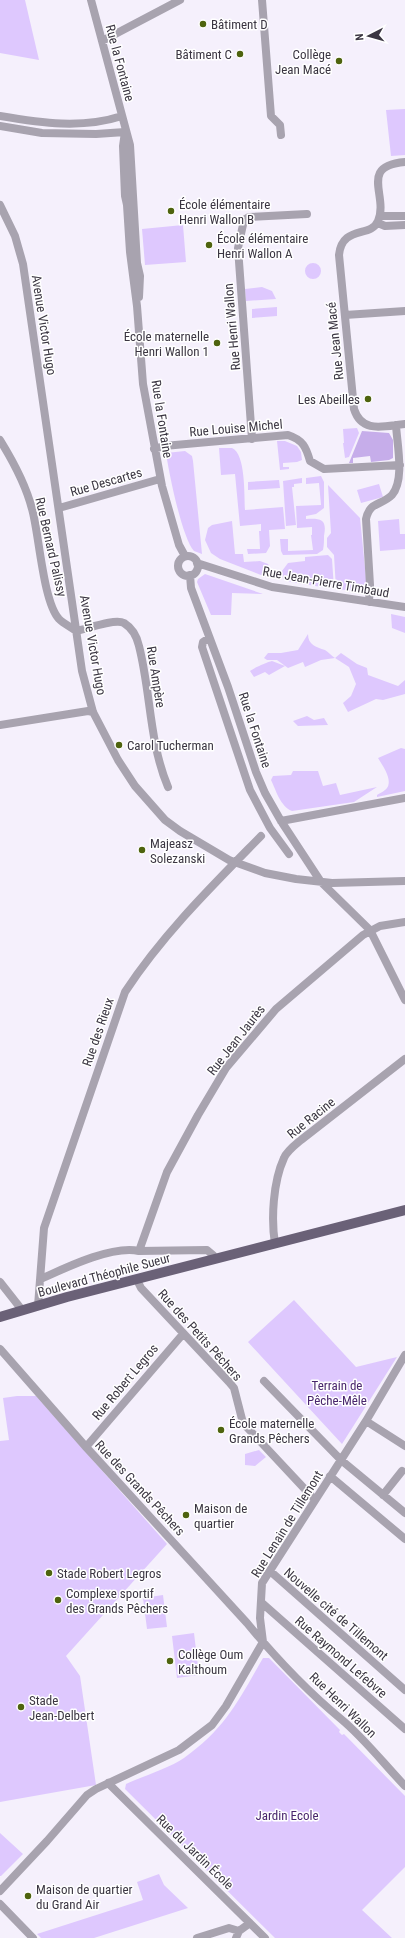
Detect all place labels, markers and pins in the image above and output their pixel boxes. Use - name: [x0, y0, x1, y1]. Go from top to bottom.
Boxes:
- place label: Bâtiment D: [211, 17, 268, 32]
- marker: Bâtiment D: [198, 19, 208, 29]
- place label: Bâtiment C: [175, 47, 232, 62]
- place label: Collège Jean Macé: [275, 47, 331, 77]
- marker: Bâtiment C: [235, 49, 245, 59]
- marker: Collège Jean Macé: [334, 56, 344, 66]
- place label: École élémentaire Henri Wallon B: [179, 197, 270, 227]
- marker: École élémentaire Henri Wallon B: [166, 206, 176, 216]
- place label: École élémentaire Henri Wallon A: [217, 231, 308, 261]
- marker: École élémentaire Henri Wallon A: [204, 240, 214, 250]
- place label: École maternelle Henri Wallon 1: [124, 329, 209, 359]
- marker: École maternelle Henri Wallon 1: [212, 338, 222, 348]
- place label: Les Abeilles: [298, 392, 360, 407]
- marker: Les Abeilles: [363, 394, 373, 404]
- place label: Carol Tucherman: [127, 738, 214, 753]
- marker: Carol Tucherman: [114, 740, 124, 750]
- place label: Majeasz Solezanski: [150, 836, 205, 866]
- marker: Majeasz Solezanski: [137, 845, 147, 855]
- place label: École maternelle Grands Pêchers: [229, 1416, 314, 1446]
- marker: École maternelle Grands Pêchers: [216, 1425, 226, 1435]
- place label: Maison de quartier: [194, 1501, 247, 1531]
- marker: Maison de quartier: [181, 1510, 191, 1520]
- place label: Stade Robert Legros: [57, 1566, 161, 1581]
- marker: Stade Robert Legros: [44, 1568, 54, 1578]
- place label: Complexe sportif des Grands Pêchers: [66, 1586, 168, 1616]
- marker: Complexe sportif des Grands Pêchers: [53, 1595, 63, 1605]
- place label: Collège Oum Kalthoum: [178, 1647, 243, 1677]
- marker: Collège Oum Kalthoum: [165, 1656, 175, 1666]
- place label: Stade Jean-Delbert: [29, 1693, 94, 1723]
- marker: Stade Jean-Delbert: [16, 1702, 26, 1712]
- place label: Maison de quartier du Grand Air: [36, 1882, 133, 1912]
- marker: Maison de quartier du Grand Air: [23, 1891, 33, 1901]

